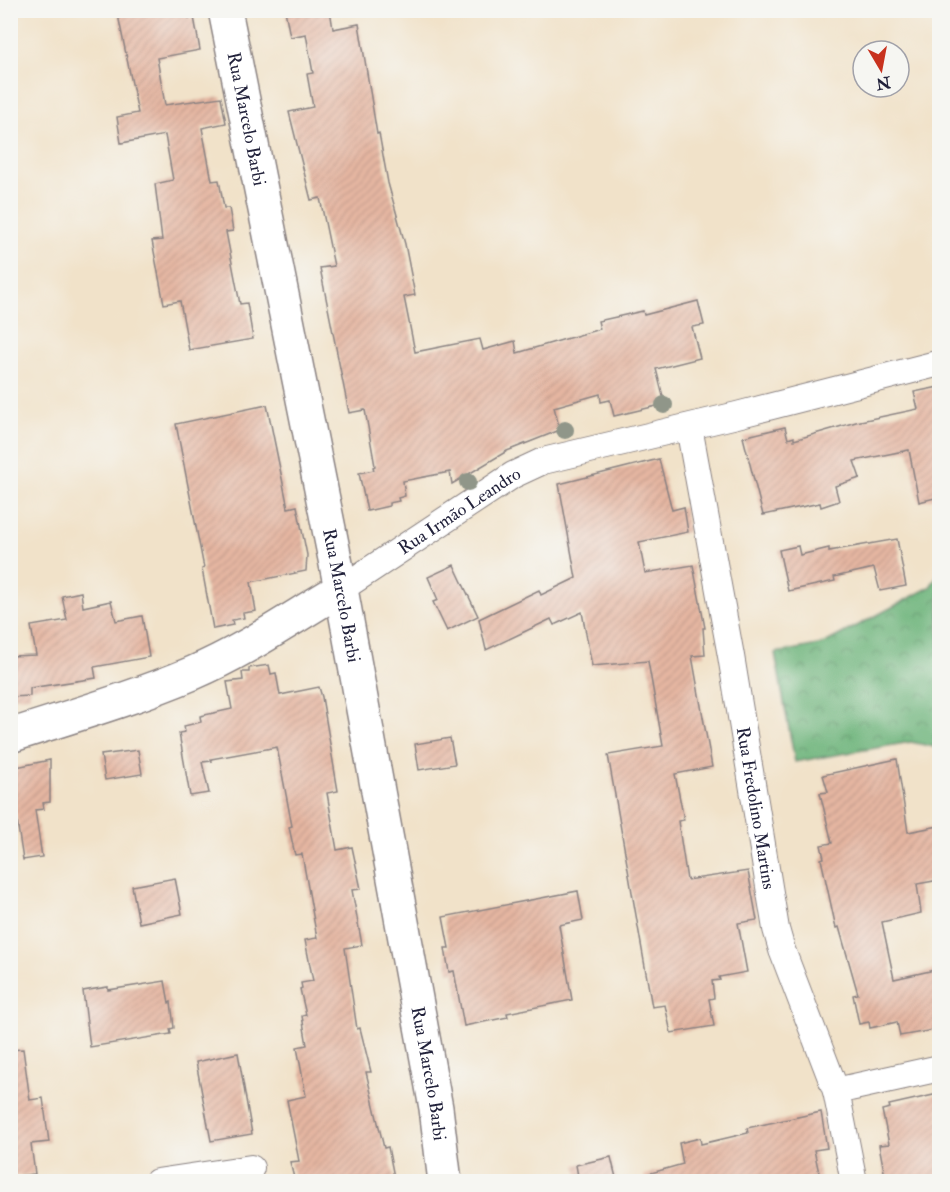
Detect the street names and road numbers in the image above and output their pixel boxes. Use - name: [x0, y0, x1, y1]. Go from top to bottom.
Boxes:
- street label: Rua Marcelo Barbi: [222, 50, 271, 188]
- street label: Rua Irmão Leandro: [394, 462, 524, 559]
- street label: Rua Marcelo Barbi: [318, 526, 366, 664]
- street label: Rua Fredolino Martins: [731, 725, 781, 891]
- street label: Rua Marcelo Barbi: [406, 1005, 451, 1142]

